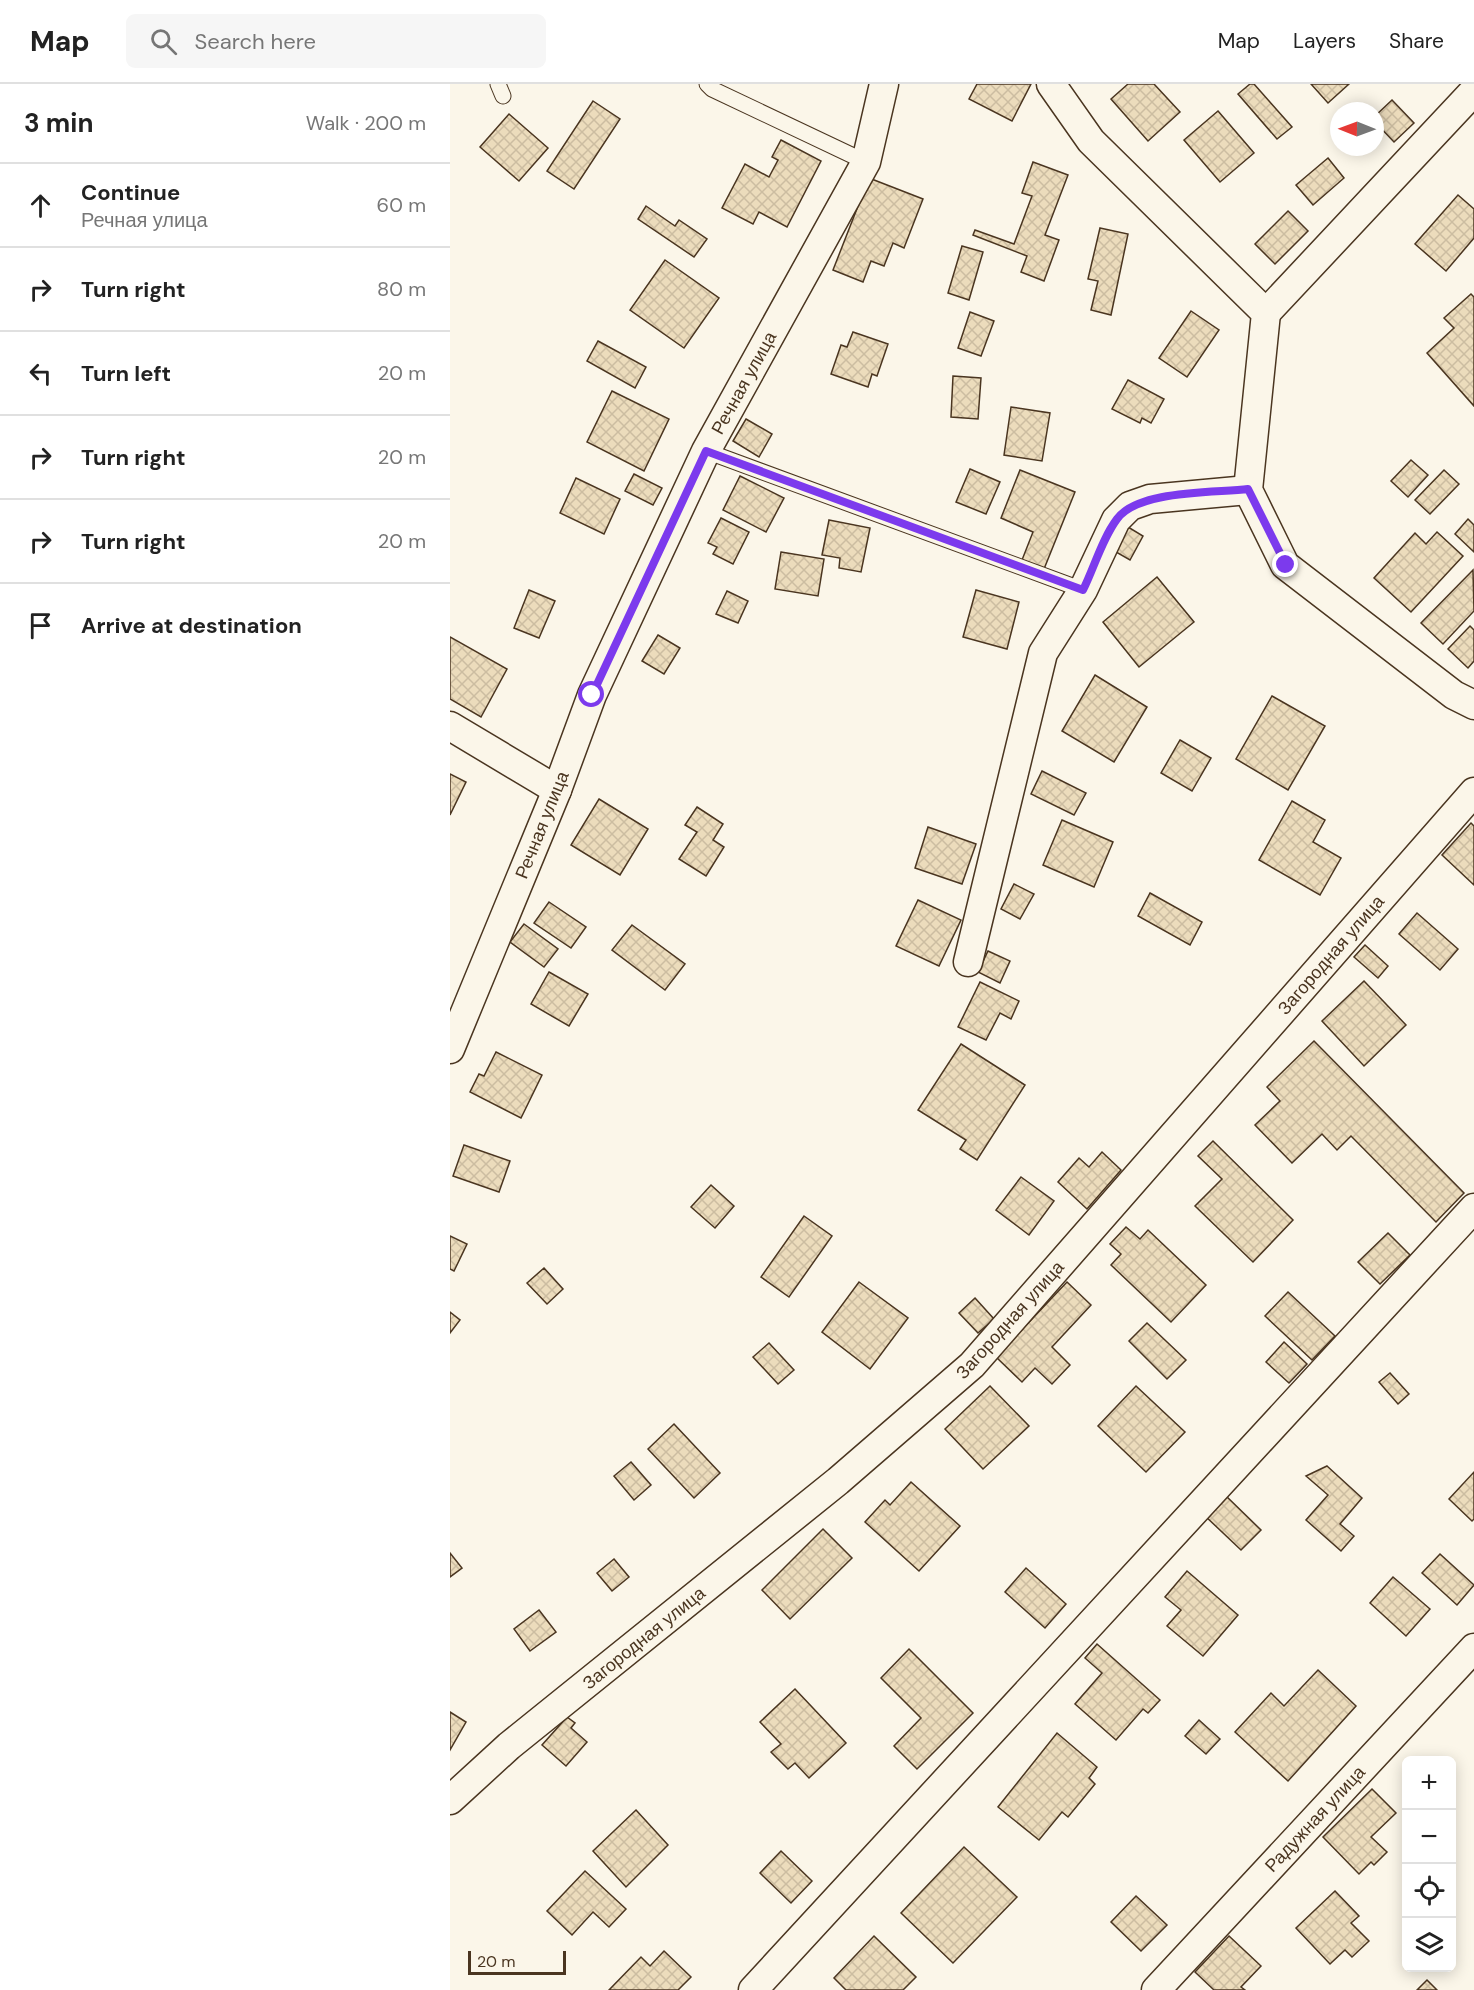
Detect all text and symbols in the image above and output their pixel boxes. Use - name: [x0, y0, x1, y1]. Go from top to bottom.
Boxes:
- search box: [126, 14, 546, 68]
- text: Map: [30, 23, 90, 60]
- icon: search: [147, 25, 180, 58]
- text: Search here: [195, 27, 316, 56]
- text: Map: [1218, 27, 1260, 55]
- text: Layers: [1293, 27, 1356, 55]
- text: Share: [1389, 27, 1444, 55]
- north arrow: [1330, 102, 1384, 156]
- text: 3 min: [24, 106, 93, 140]
- text: Walk · 200 m: [306, 110, 426, 136]
- text: Continue: [81, 178, 180, 207]
- icon: ahead: [24, 189, 57, 222]
- text: 60 m: [377, 192, 426, 218]
- text: Речная улица: [81, 207, 208, 233]
- icon: right: [24, 273, 57, 306]
- text: Turn right: [81, 275, 186, 304]
- text: 80 m: [377, 276, 426, 302]
- street label: Речная улица: [706, 326, 783, 439]
- icon: left: [24, 357, 57, 390]
- text: Turn left: [81, 359, 171, 388]
- text: 20 m: [378, 360, 426, 386]
- icon: right: [24, 441, 57, 474]
- text: Turn right: [81, 443, 186, 472]
- text: 20 m: [378, 444, 426, 470]
- icon: right: [24, 525, 57, 558]
- text: Turn right: [81, 527, 186, 556]
- text: 20 m: [378, 528, 426, 554]
- route end: [1272, 551, 1298, 577]
- icon: arrive: [24, 609, 57, 642]
- text: Arrive at destination: [81, 611, 302, 640]
- route start: [578, 681, 604, 707]
- street label: Речная улица: [510, 767, 575, 882]
- street label: Загородная улица: [1272, 889, 1390, 1020]
- street label: Загородная улица: [951, 1255, 1070, 1384]
- street label: Загородная улица: [578, 1580, 711, 1695]
- map controls: [1402, 1756, 1456, 1972]
- button: +: [1402, 1756, 1456, 1810]
- street label: Радужная улица: [1259, 1760, 1371, 1877]
- button: −: [1402, 1810, 1456, 1864]
- button: locate: [1402, 1864, 1456, 1918]
- button: layers: [1402, 1918, 1456, 1972]
- scale bar: [468, 1948, 566, 1976]
- text: 20 m: [477, 1951, 516, 1972]

